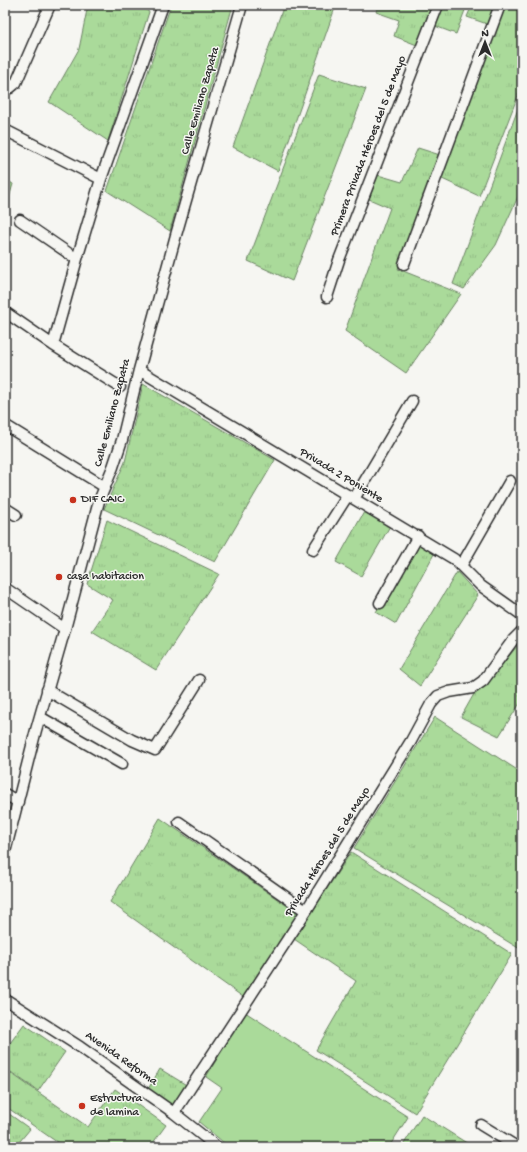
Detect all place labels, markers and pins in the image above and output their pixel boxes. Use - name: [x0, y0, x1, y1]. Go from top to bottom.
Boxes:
- place label: DIF CAIC: [80, 493, 125, 507]
- marker: DIF CAIC: [68, 495, 78, 505]
- place label: casa habitacion: [67, 570, 144, 584]
- marker: casa habitacion: [54, 572, 64, 582]
- place label: Estructura de lamina: [90, 1092, 143, 1120]
- marker: Estructura de lamina: [77, 1101, 87, 1111]

